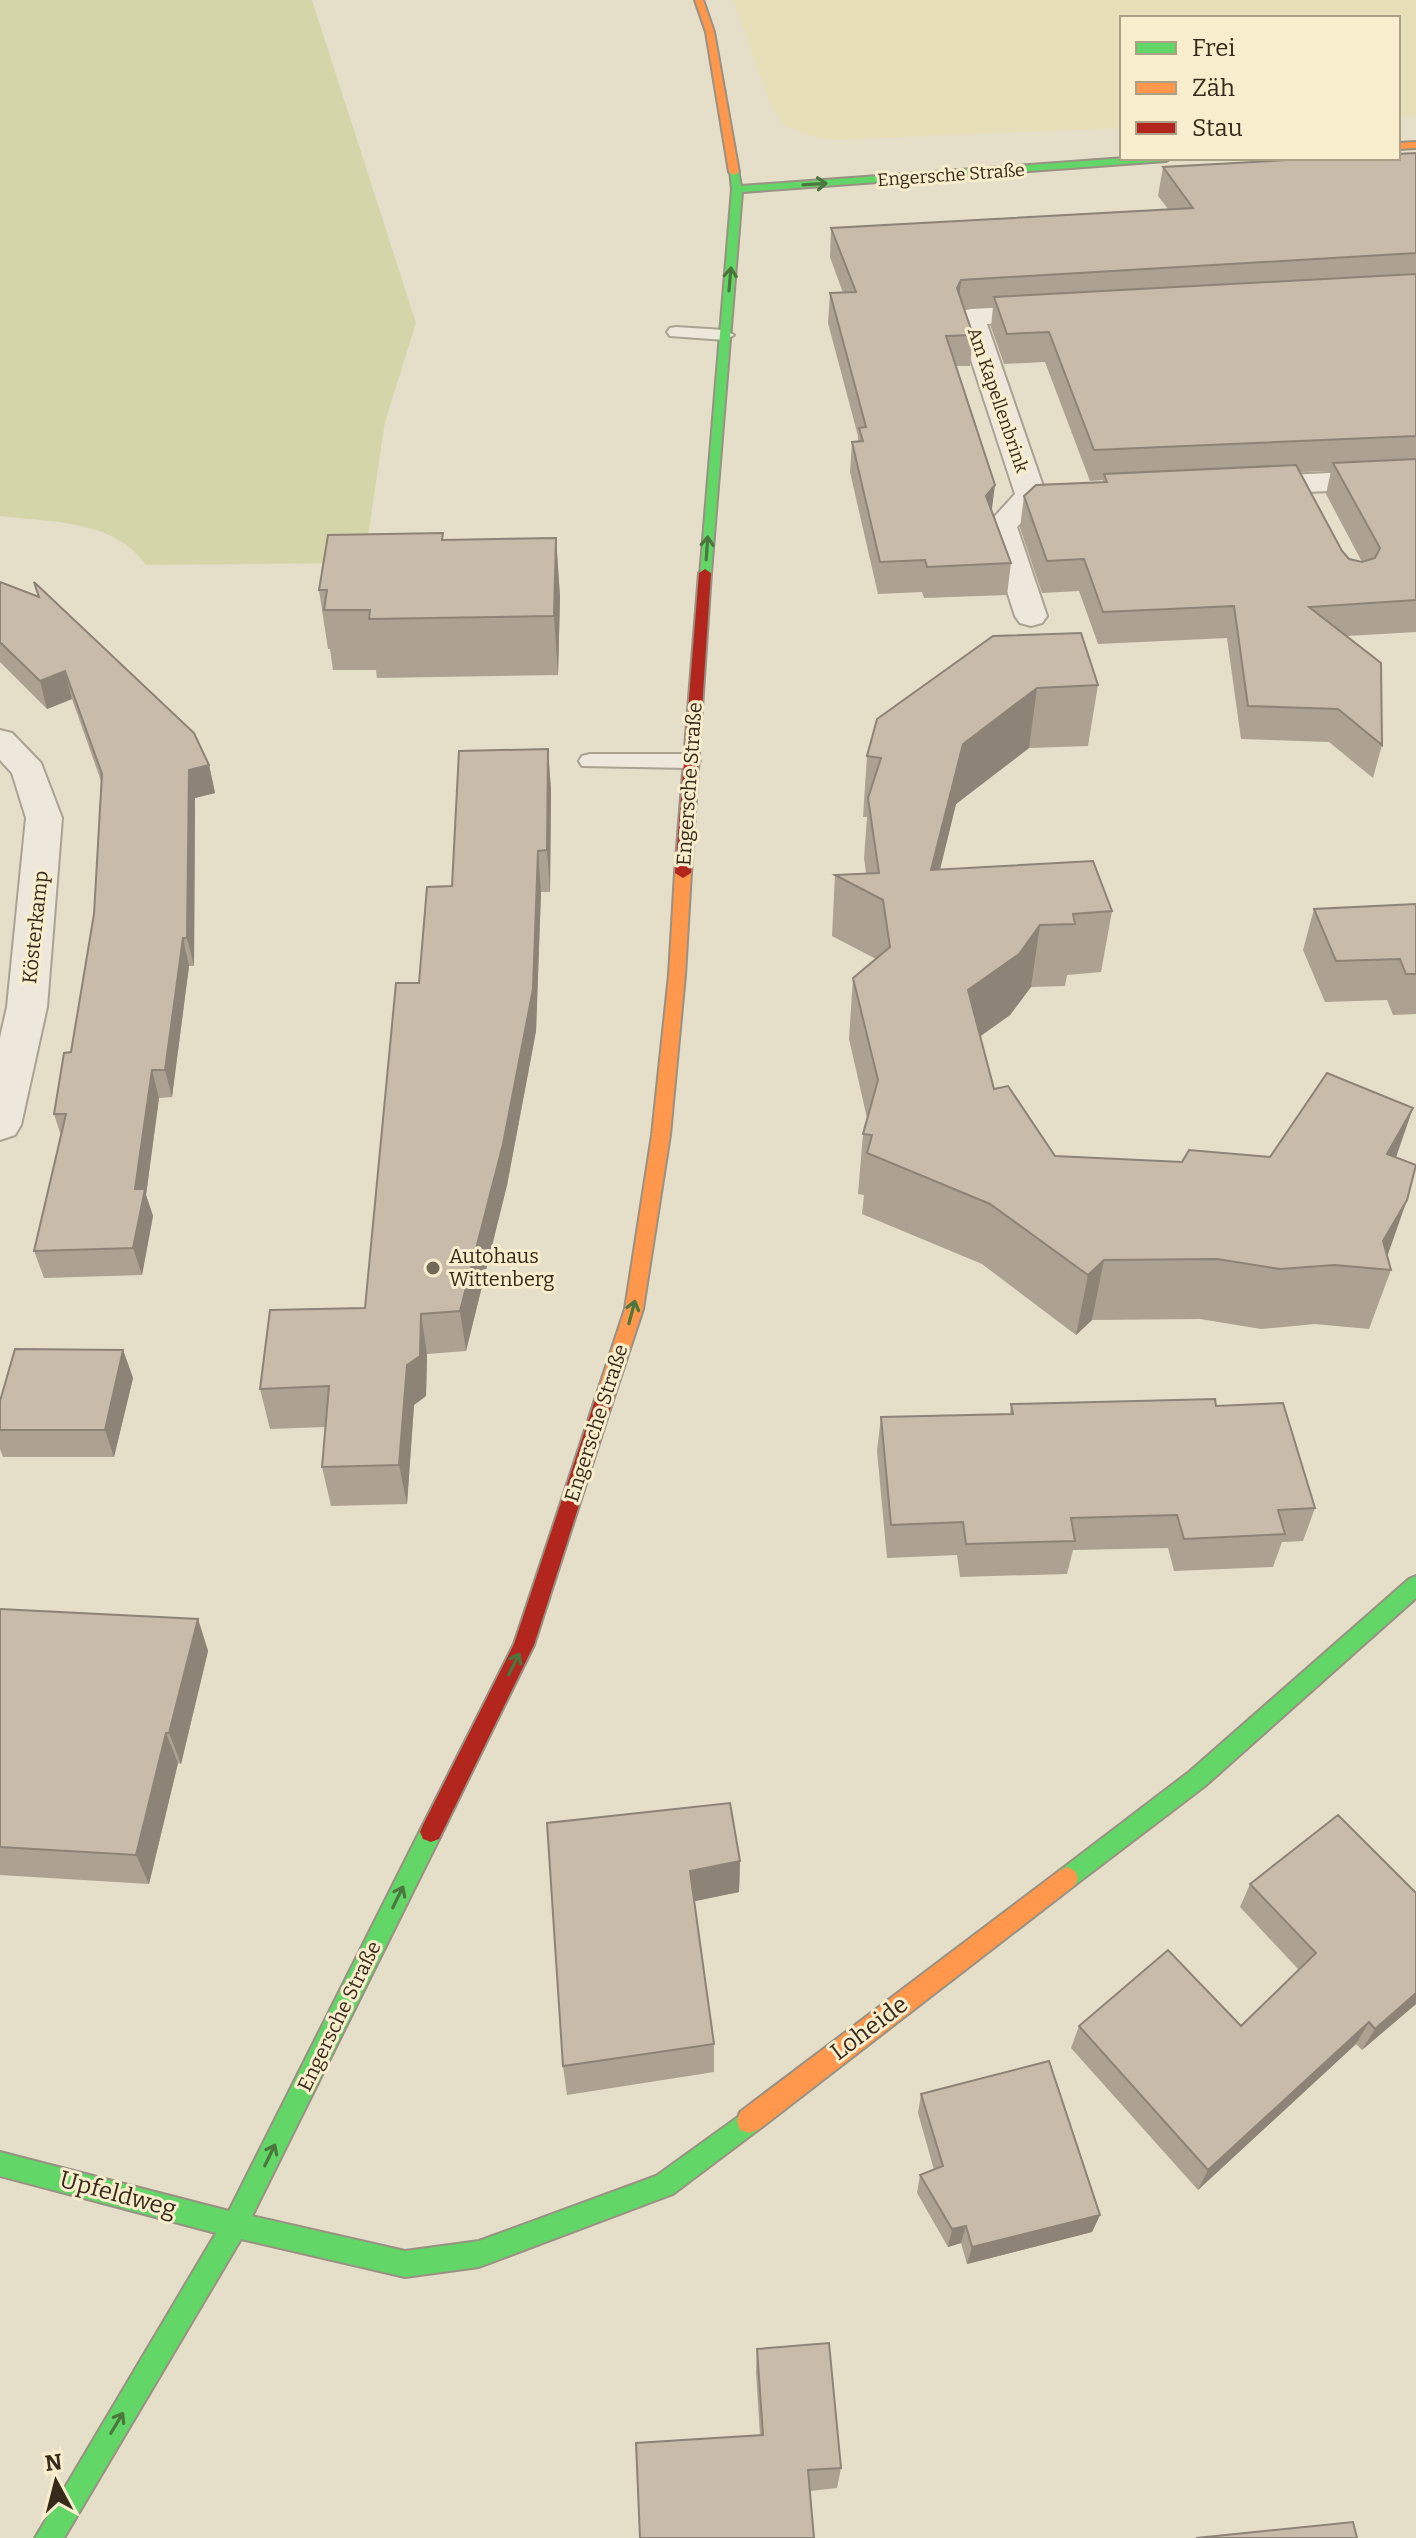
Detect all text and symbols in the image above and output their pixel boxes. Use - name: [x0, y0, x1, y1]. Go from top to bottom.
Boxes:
- legend: [1120, 16, 1400, 160]
- text: Frei: [1192, 34, 1235, 62]
- text: Zäh: [1192, 74, 1235, 102]
- text: Stau: [1192, 114, 1243, 142]
- street label: Engersche Straße: [877, 159, 1025, 191]
- one-way arrow: [801, 176, 828, 191]
- one-way arrow: [722, 266, 737, 293]
- street label: Am Kapellenbrink: [963, 324, 1033, 476]
- one-way arrow: [700, 535, 715, 562]
- street label: Engersche Straße: [671, 701, 707, 867]
- street label: Kösterkamp: [17, 869, 53, 985]
- place label: Autohaus Wittenberg: [449, 1244, 555, 1291]
- marker: Autohaus Wittenberg: [424, 1259, 442, 1277]
- one-way arrow: [625, 1299, 640, 1325]
- street label: Engersche Straße: [559, 1341, 633, 1505]
- one-way arrow: [507, 1653, 522, 1677]
- one-way arrow: [391, 1886, 406, 1910]
- street label: Engersche Straße: [292, 1937, 386, 2095]
- street label: Loheide: [825, 1990, 913, 2066]
- one-way arrow: [263, 2144, 278, 2168]
- street label: Upfeldweg: [57, 2165, 179, 2223]
- one-way arrow: [110, 2412, 126, 2435]
- north arrow: [16, 2442, 96, 2522]
- text: N: [44, 2448, 64, 2477]

